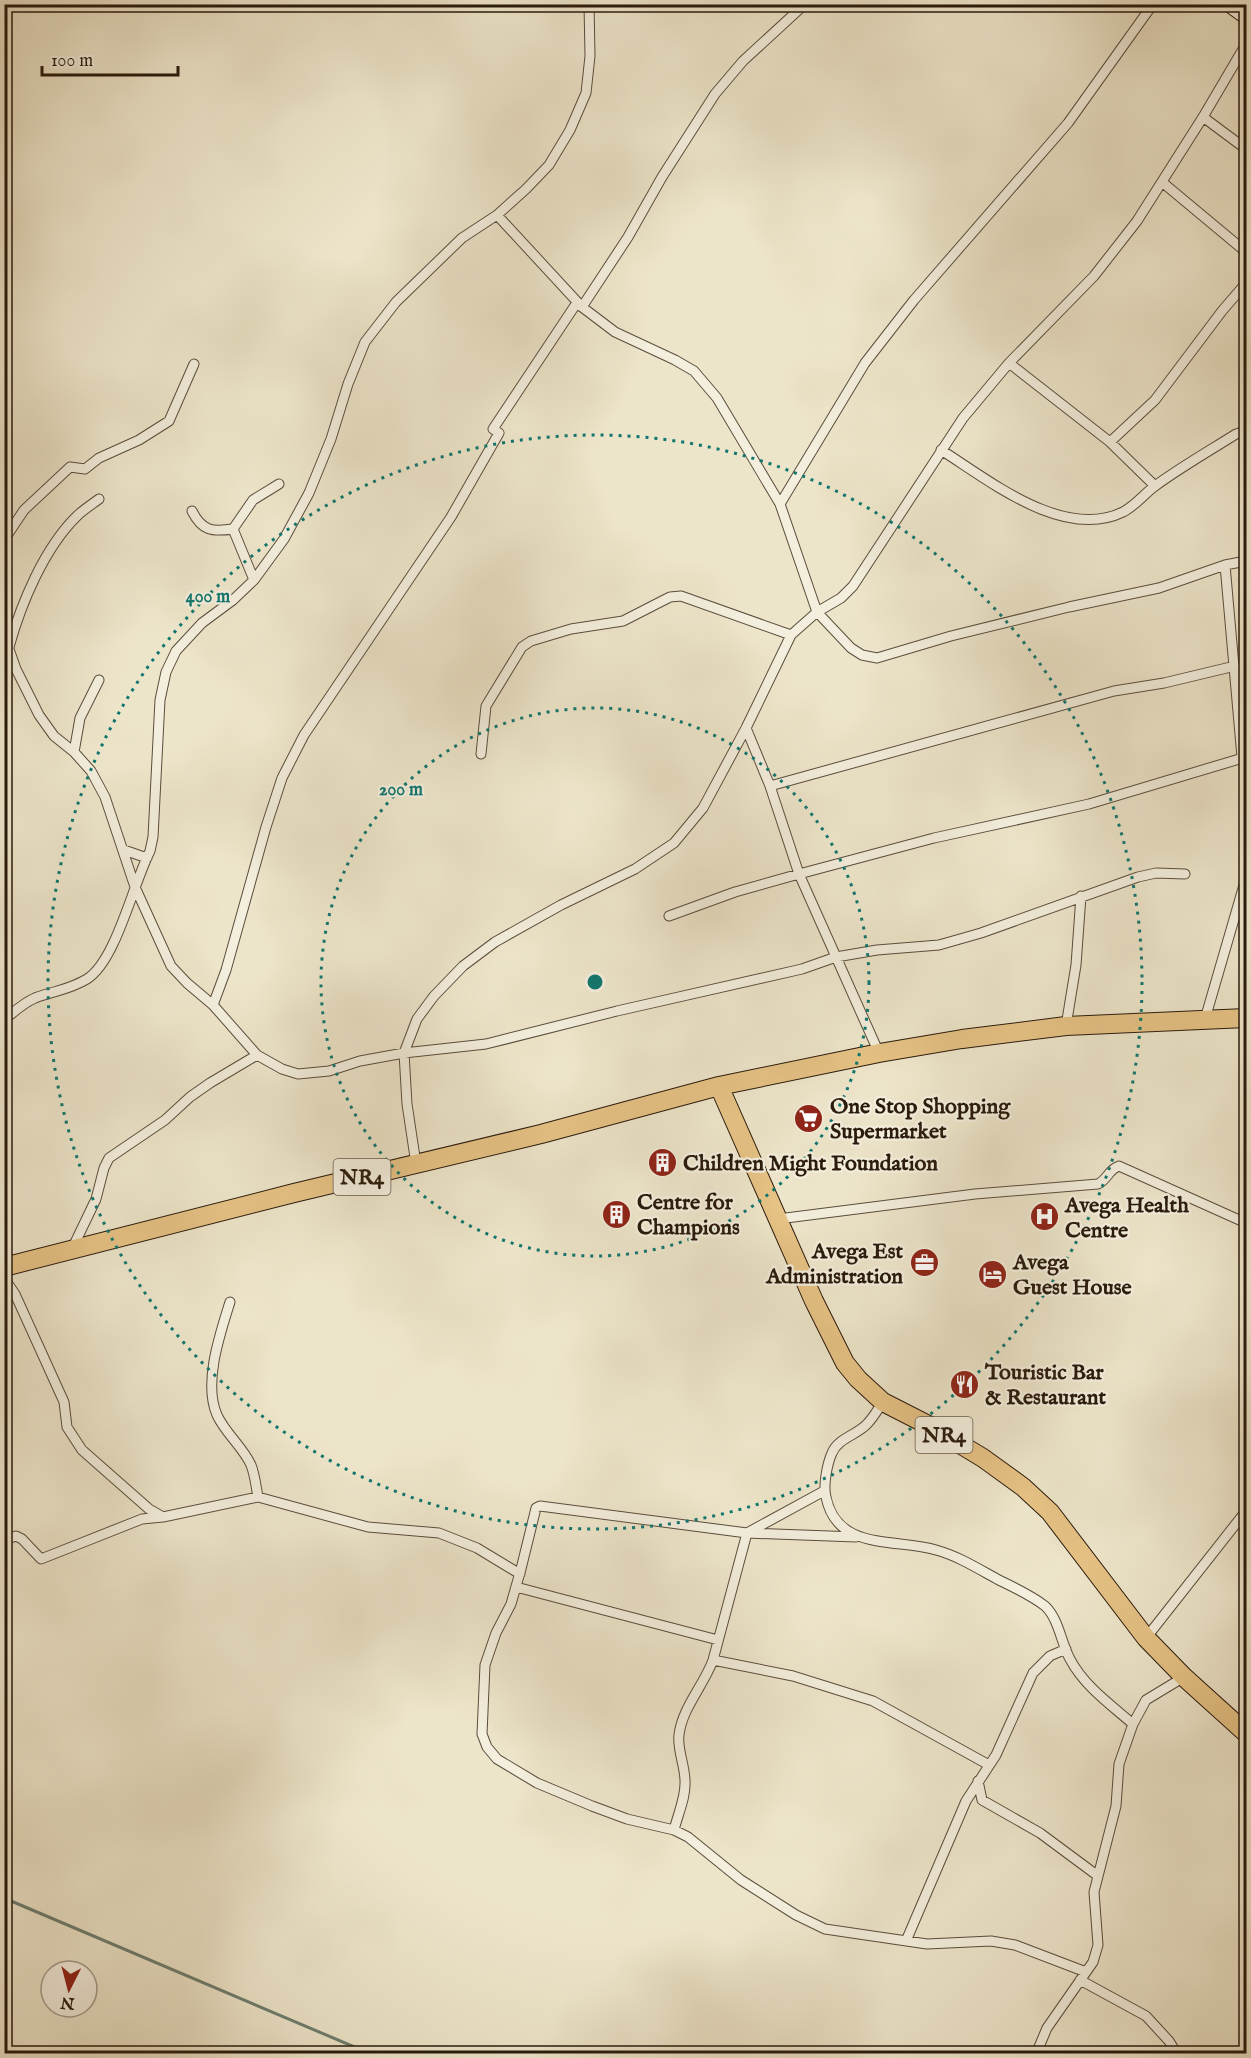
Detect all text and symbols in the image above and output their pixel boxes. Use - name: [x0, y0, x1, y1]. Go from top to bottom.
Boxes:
- scale bar: [42, 39, 178, 77]
- text: 100 m: [51, 50, 93, 73]
- text: 400 m: [186, 586, 230, 609]
- text: 200 m: [379, 779, 423, 802]
- centre of rings: [585, 972, 605, 992]
- place label: One Stop Shopping Supermarket: [830, 1093, 1011, 1146]
- supermarket icon: One Stop Shopping Supermarket: [793, 1102, 825, 1134]
- building icon: Children Might Foundation: [646, 1146, 678, 1178]
- place label: Children Might Foundation: [683, 1150, 938, 1178]
- road number: NR4: [334, 1159, 391, 1195]
- place label: Centre for Champions: [637, 1189, 740, 1242]
- place label: Avega Health Centre: [1064, 1192, 1189, 1245]
- building icon: Centre for Champions: [600, 1198, 632, 1230]
- hospital icon: Avega Health Centre: [1028, 1201, 1060, 1233]
- place label: Avega Est Administration: [765, 1238, 903, 1291]
- office icon: Avega Est Administration: [908, 1247, 940, 1279]
- place label: Avega Guest House: [1012, 1249, 1132, 1302]
- hotel icon: Avega Guest House: [976, 1258, 1008, 1290]
- place label: Touristic Bar & Restaurant: [984, 1359, 1107, 1412]
- restaurant icon: Touristic Bar & Restaurant: [948, 1368, 980, 1400]
- road number: NR4: [916, 1417, 972, 1453]
- north arrow: [39, 1959, 99, 2019]
- text: N: [60, 1991, 77, 2013]

